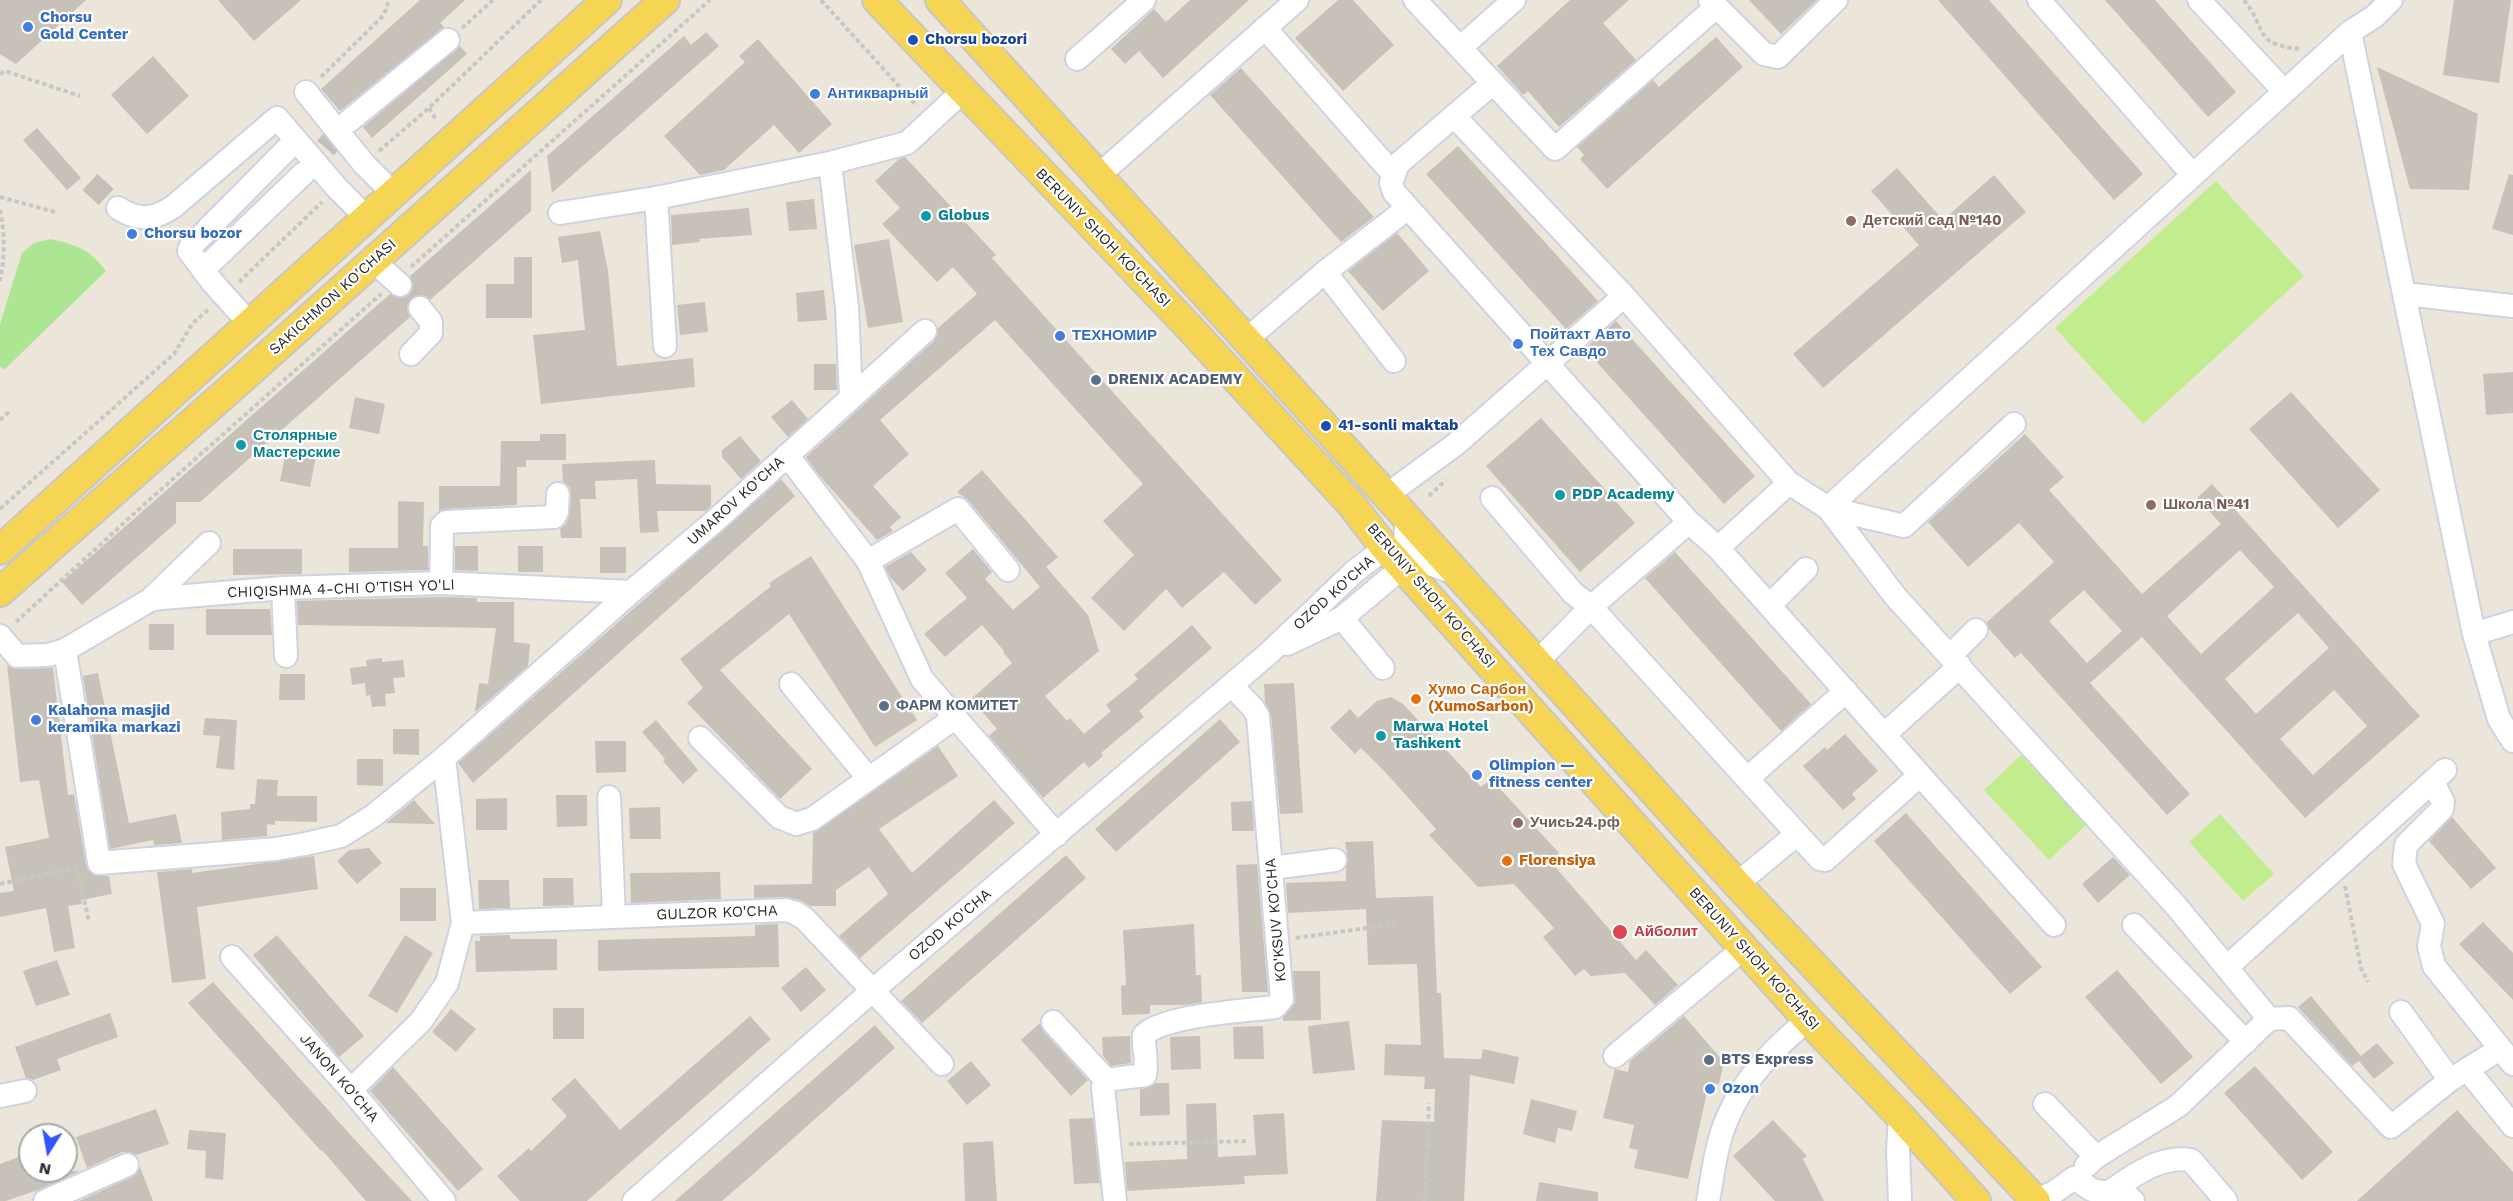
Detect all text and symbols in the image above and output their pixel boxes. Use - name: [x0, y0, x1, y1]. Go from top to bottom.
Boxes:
- place label: Chorsu Gold Center: [40, 9, 128, 44]
- marker: Chorsu Gold Center: [21, 20, 35, 34]
- place label: Chorsu bozori: [925, 31, 1027, 49]
- marker: Chorsu bozori: [906, 33, 920, 47]
- place label: Антикварный: [827, 85, 929, 103]
- marker: Антикварный: [808, 87, 822, 101]
- street label: BERUNIY SHOH KO'CHASI: [1032, 165, 1174, 311]
- place label: Globus: [938, 207, 989, 225]
- marker: Globus: [919, 209, 933, 223]
- place label: Детский сад №140: [1863, 212, 2002, 230]
- marker: Детский сад №140: [1844, 214, 1858, 228]
- place label: Chorsu bozor: [144, 225, 242, 243]
- marker: Chorsu bozor: [125, 227, 139, 241]
- street label: SAKICHMON KO'CHASI: [266, 235, 400, 359]
- place label: Пойтахт Авто Тех Савдо: [1530, 326, 1631, 361]
- place label: ТЕХНОМИР: [1072, 327, 1157, 345]
- marker: ТЕХНОМИР: [1053, 329, 1067, 343]
- marker: Пойтахт Авто Тех Савдо: [1511, 337, 1525, 351]
- place label: DRENIX ACADEMY: [1108, 371, 1243, 389]
- marker: DRENIX ACADEMY: [1089, 373, 1103, 387]
- place label: 41-sonli maktab: [1338, 417, 1458, 435]
- marker: 41-sonli maktab: [1319, 419, 1333, 433]
- place label: Столярные Мастерские: [253, 427, 341, 462]
- marker: Столярные Мастерские: [234, 438, 248, 452]
- street label: UMAROV KO'CHA: [684, 453, 788, 549]
- place label: PDP Academy: [1572, 486, 1675, 504]
- marker: PDP Academy: [1553, 488, 1567, 502]
- place label: Школа №41: [2163, 496, 2250, 514]
- marker: Школа №41: [2144, 498, 2158, 512]
- street label: BERUNIY SHOH KO'CHASI: [1363, 520, 1499, 672]
- street label: OZOD KO'CHA: [1290, 552, 1378, 634]
- street label: CHIQISHMA 4-CHI O'TISH YO'LI: [227, 576, 455, 602]
- place label: Хумо Сарбон (XumoSarbon): [1428, 681, 1534, 716]
- marker: Хумо Сарбон (XumoSarbon): [1409, 692, 1423, 706]
- place label: ФАРМ КОМИТЕТ: [896, 697, 1018, 715]
- marker: ФАРМ КОМИТЕТ: [877, 699, 891, 713]
- place label: Kalahona masjid keramika markazi: [48, 702, 181, 737]
- marker: Kalahona masjid keramika markazi: [29, 713, 43, 727]
- place label: Marwa Hotel Tashkent: [1393, 718, 1488, 753]
- marker: Marwa Hotel Tashkent: [1374, 729, 1388, 743]
- place label: Olimpion — fitness center: [1489, 757, 1593, 792]
- marker: Olimpion — fitness center: [1470, 768, 1484, 782]
- place label: Учись24.рф: [1530, 814, 1620, 832]
- marker: Учись24.рф: [1511, 816, 1525, 830]
- place label: Florensiya: [1519, 852, 1596, 870]
- marker: Florensiya: [1500, 854, 1514, 868]
- street label: KO'KSUV KO'CHA: [1262, 857, 1290, 983]
- street label: BERUNIY SHOH KO'CHASI: [1685, 884, 1823, 1034]
- street label: OZOD KO'CHA: [905, 885, 995, 965]
- street label: GULZOR KO'CHA: [656, 902, 778, 924]
- marker: Айболит: [1611, 923, 1629, 941]
- place label: Айболит: [1634, 923, 1698, 941]
- street label: JANON KO'CHA: [296, 1030, 382, 1126]
- place label: BTS Express: [1721, 1051, 1814, 1069]
- marker: BTS Express: [1702, 1053, 1716, 1067]
- place label: Ozon: [1722, 1080, 1759, 1098]
- marker: Ozon: [1703, 1082, 1717, 1096]
- north arrow: [18, 1123, 78, 1183]
- text: N: [37, 1159, 52, 1180]

